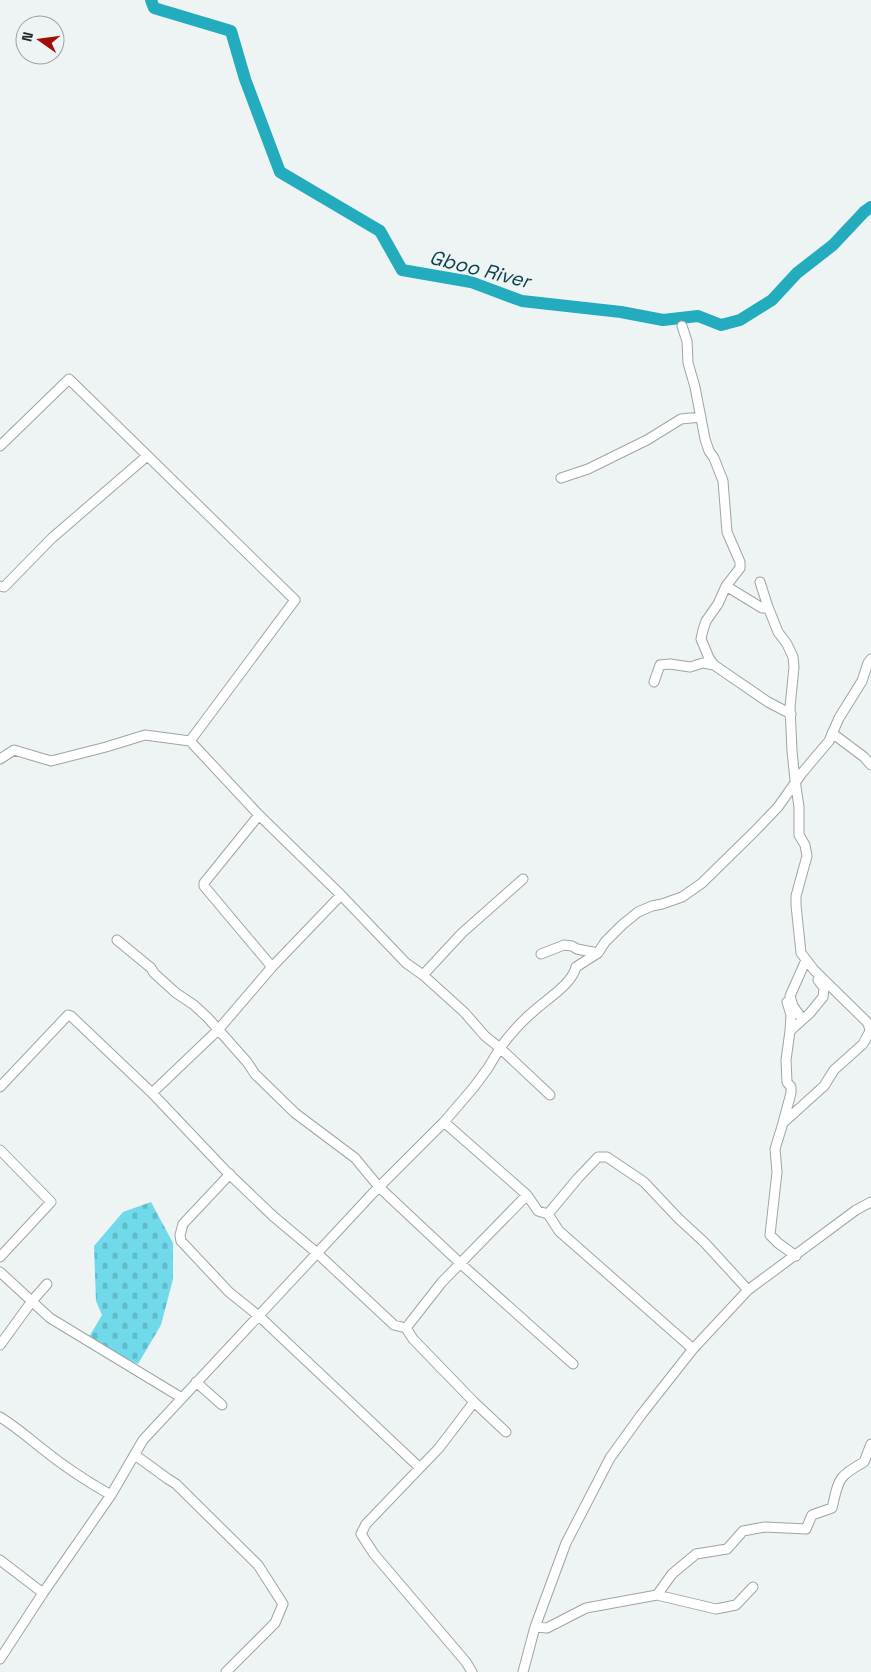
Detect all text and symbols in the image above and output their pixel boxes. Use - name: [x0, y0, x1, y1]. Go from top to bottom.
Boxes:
- north arrow: [15, 15, 65, 65]
- text: N: [18, 30, 37, 44]
- water label: Gboo River: [427, 244, 536, 295]

